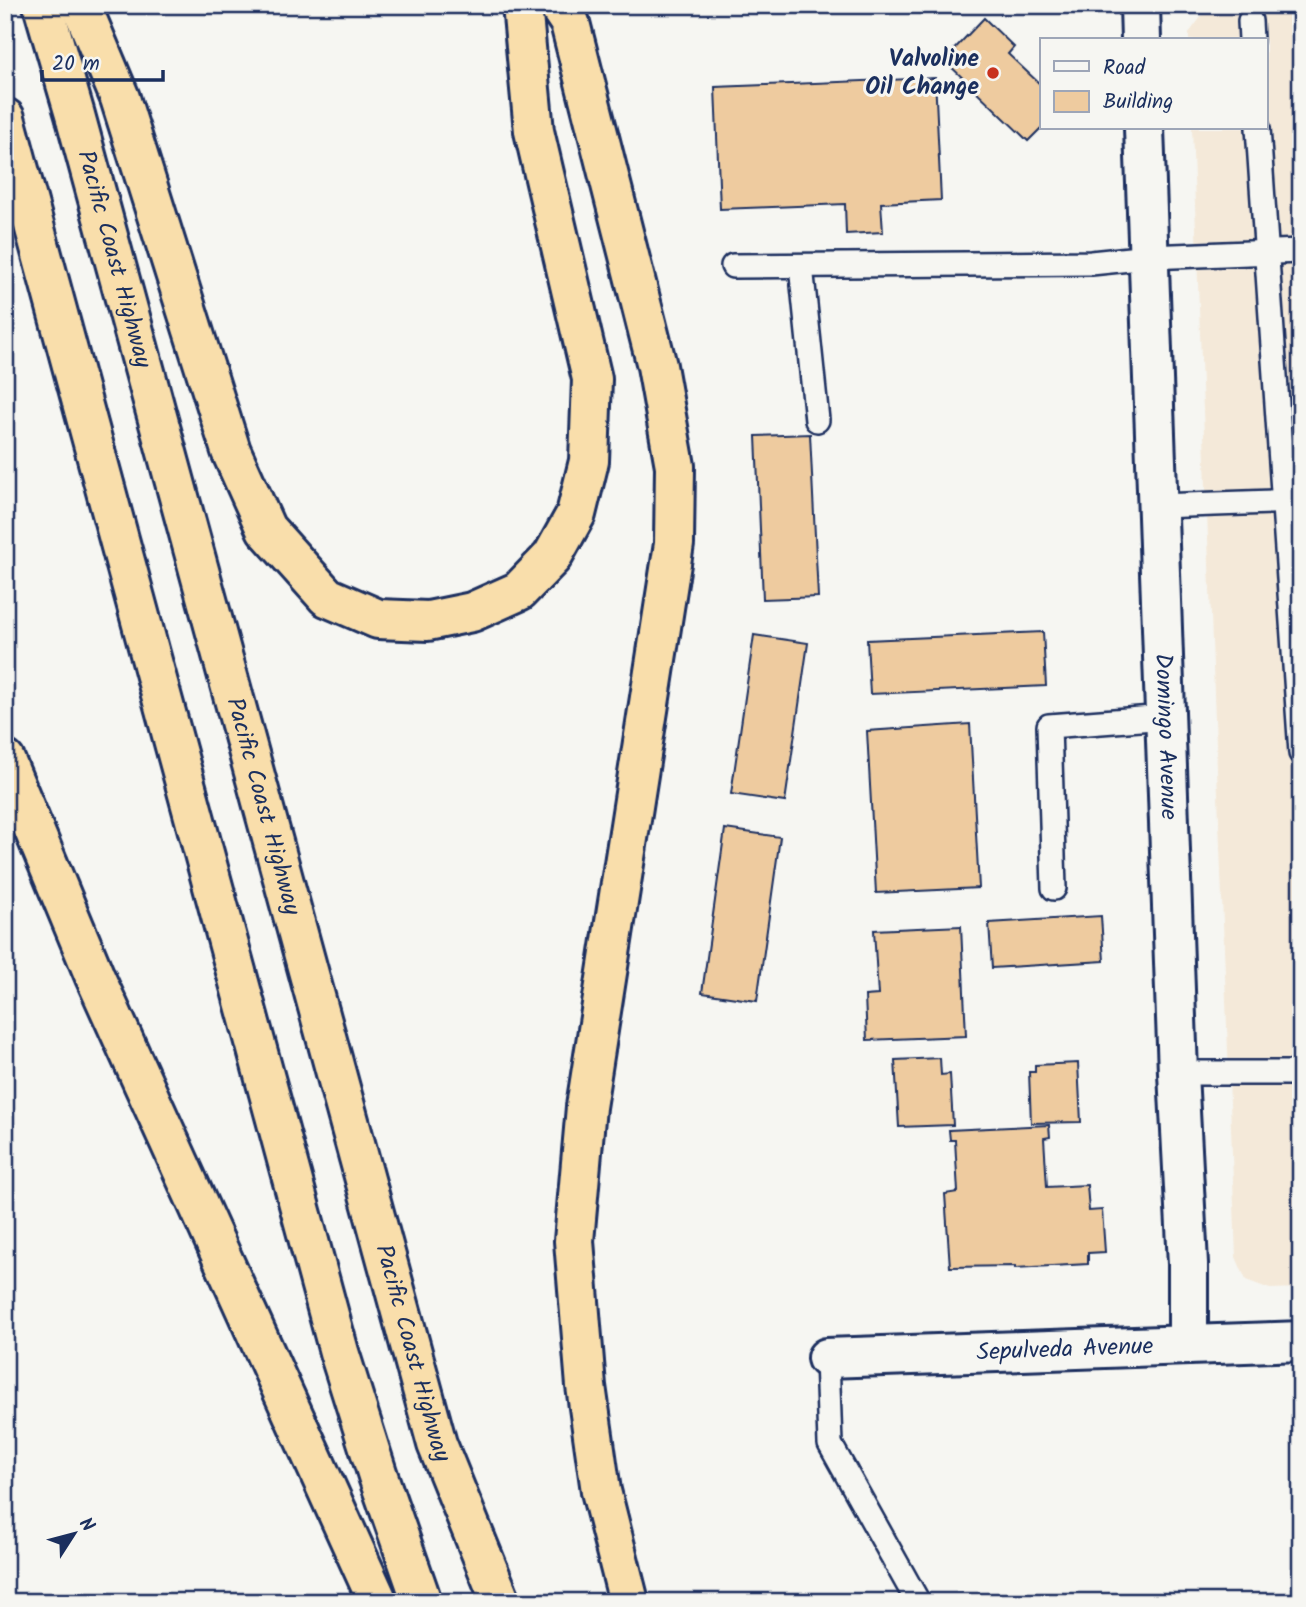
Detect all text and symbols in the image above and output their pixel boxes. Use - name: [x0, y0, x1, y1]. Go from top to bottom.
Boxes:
- scale bar: [42, 38, 163, 82]
- legend: [1040, 38, 1268, 130]
- place label: Valvoline Oil Change: [865, 40, 979, 107]
- text: 20 m: [52, 48, 100, 81]
- text: Road: [1103, 52, 1146, 85]
- marker: Valvoline Oil Change: [985, 65, 1001, 81]
- text: Building: [1103, 86, 1173, 119]
- street label: Pacific Coast Highway: [66, 146, 163, 373]
- street label: Domingo Avenue: [1143, 653, 1188, 821]
- street label: Pacific Coast Highway: [215, 693, 312, 920]
- street label: Pacific Coast Highway: [364, 1240, 462, 1469]
- street label: Sepulveda Avenue: [976, 1327, 1154, 1372]
- north arrow: [38, 1498, 108, 1568]
- text: N: [70, 1512, 102, 1539]

